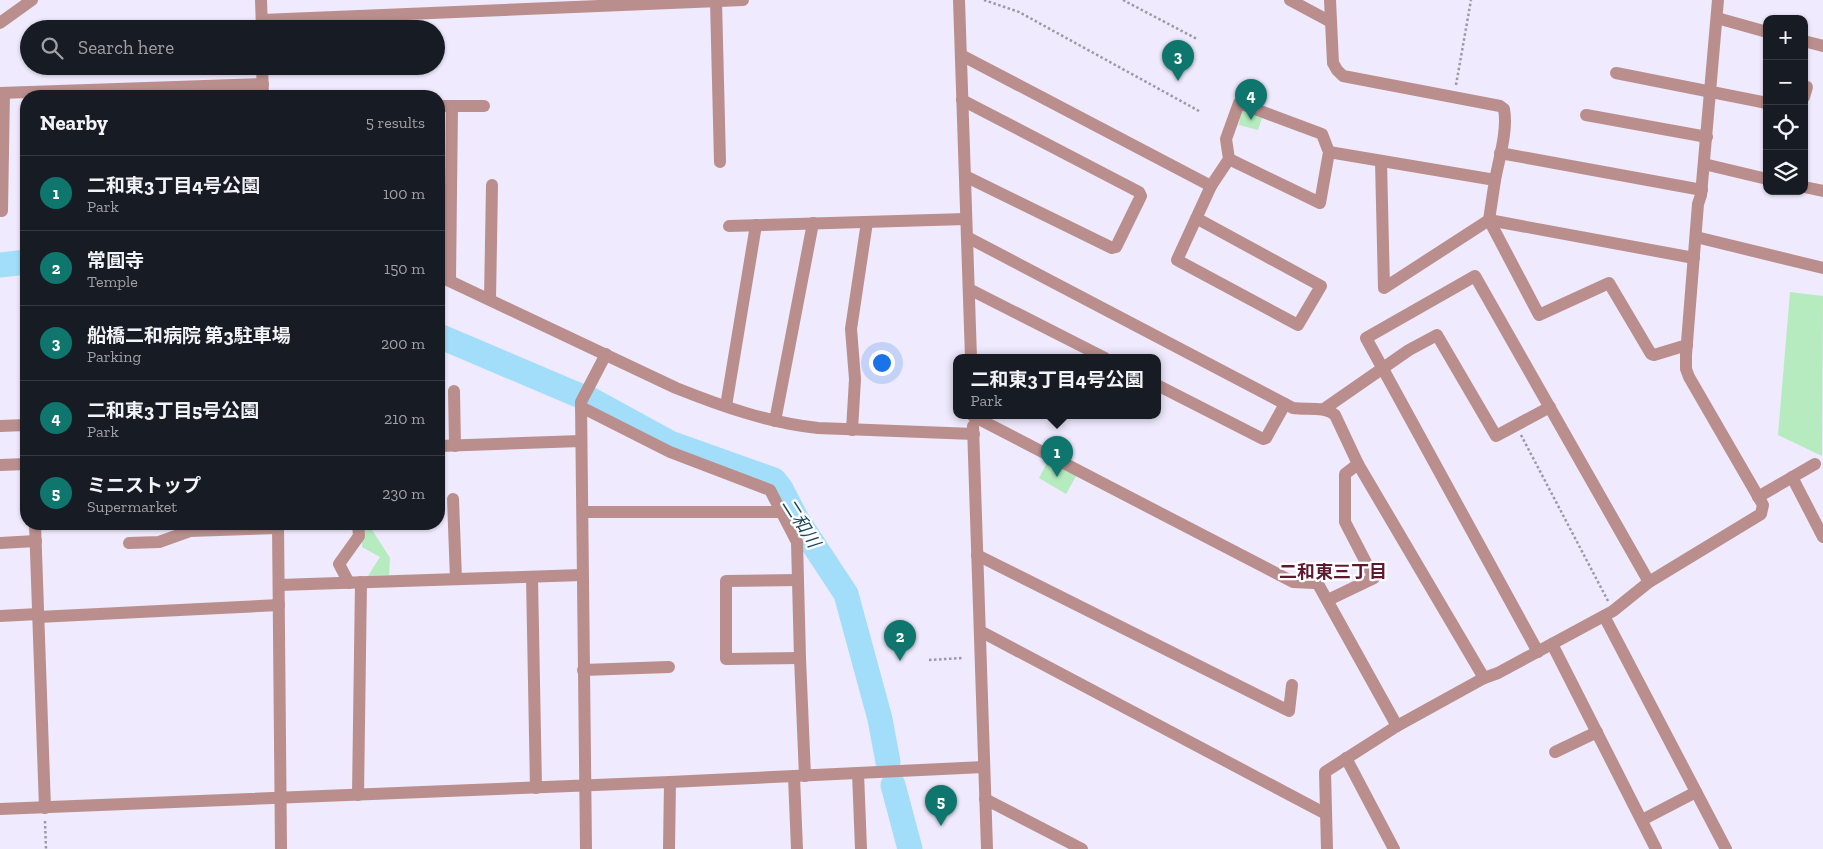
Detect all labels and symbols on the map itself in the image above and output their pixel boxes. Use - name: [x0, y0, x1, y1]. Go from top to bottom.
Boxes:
- pin: 3: [1162, 40, 1194, 81]
- pin: 4: [1235, 79, 1267, 120]
- your location: [869, 350, 895, 376]
- pin: 1: [1041, 436, 1073, 477]
- water label: 二和川: [777, 494, 826, 553]
- district label: 二和東三丁目: [1279, 561, 1387, 583]
- pin: 2: [884, 620, 916, 661]
- pin: 5: [925, 785, 957, 826]

